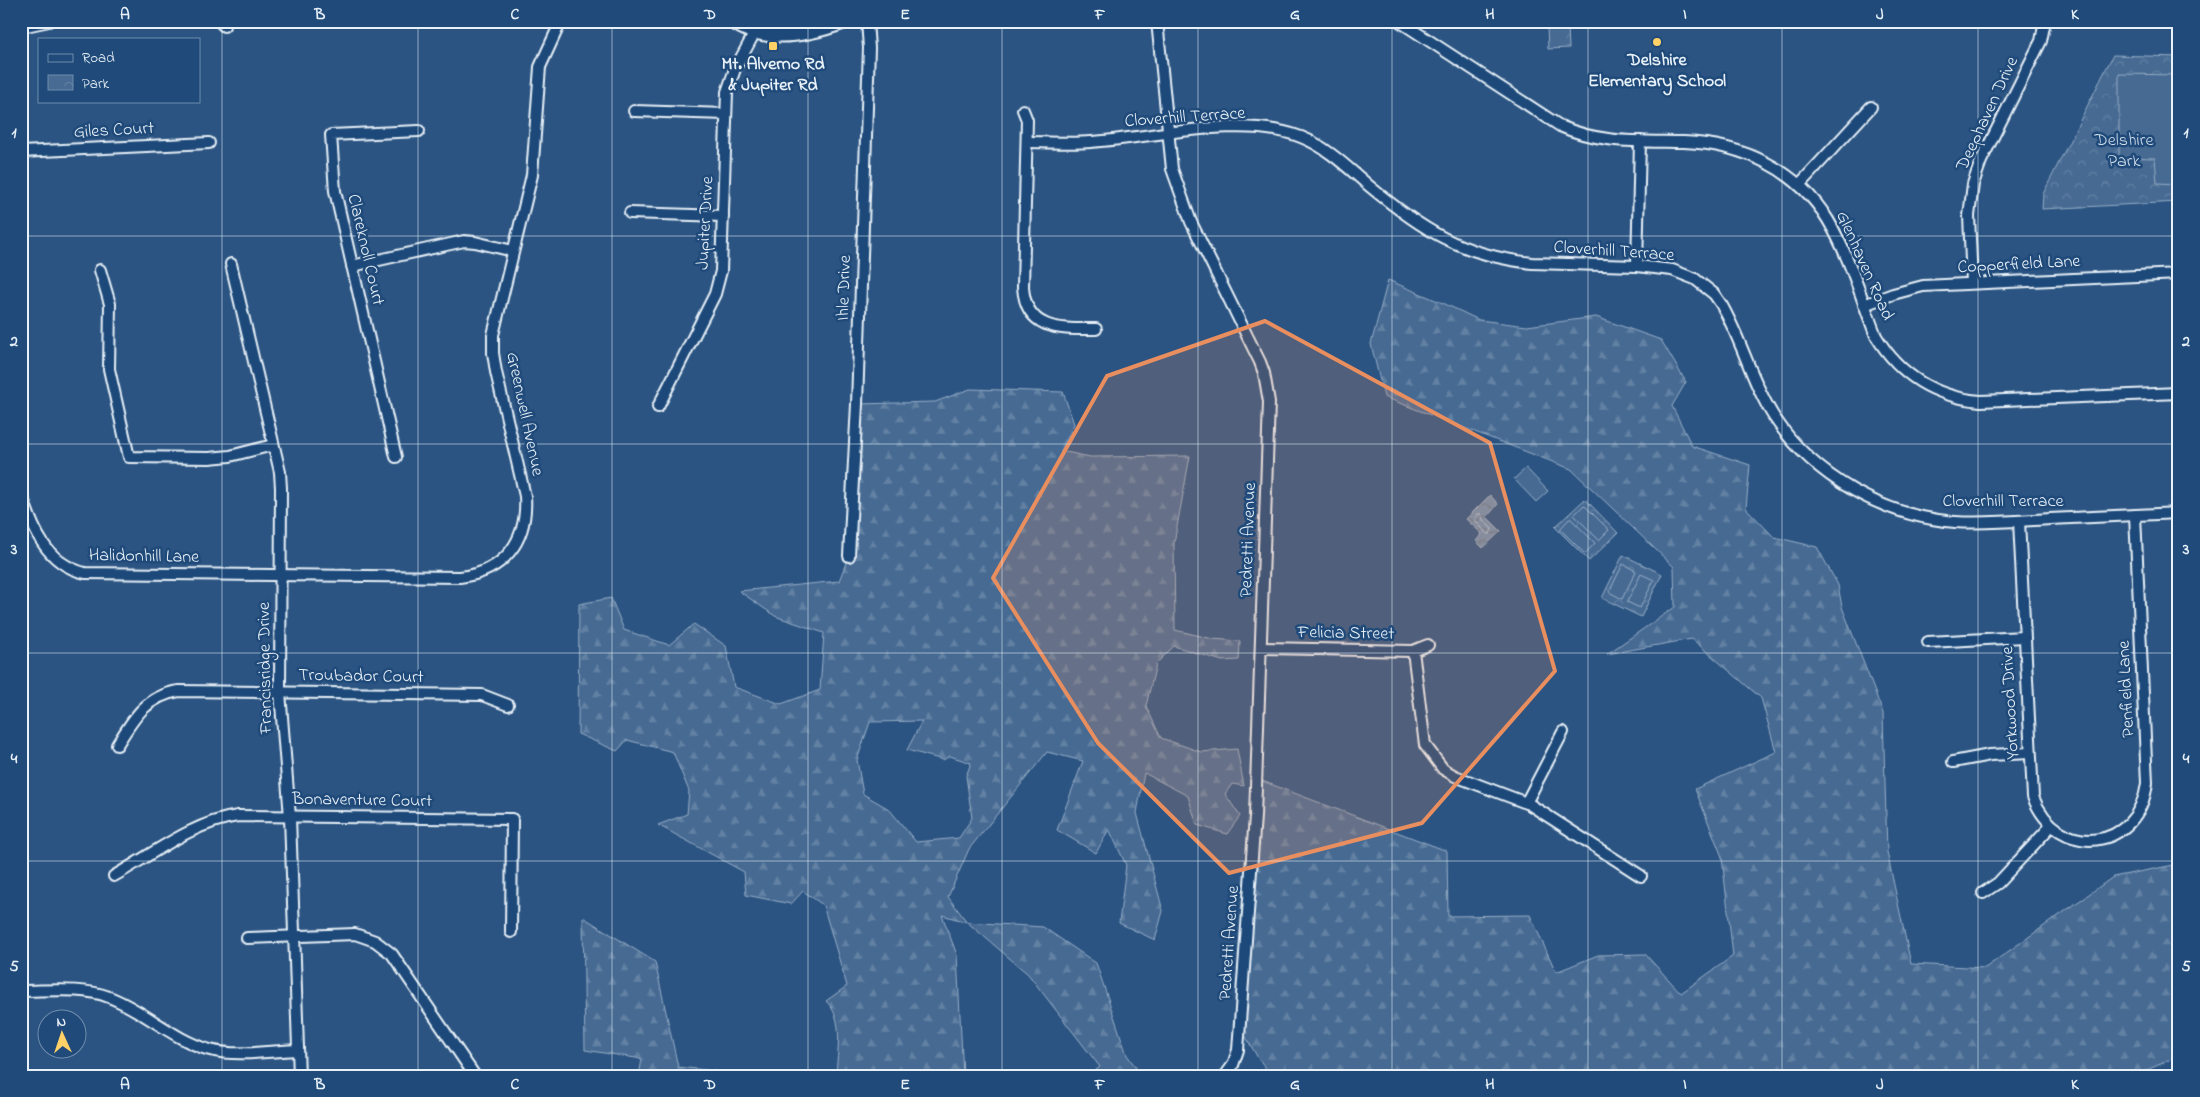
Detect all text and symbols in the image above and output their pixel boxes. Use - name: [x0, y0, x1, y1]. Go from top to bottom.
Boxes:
- text: A: [120, 3, 130, 27]
- text: B: [314, 3, 326, 27]
- text: C: [511, 3, 520, 27]
- text: D: [703, 3, 716, 27]
- text: E: [900, 3, 910, 27]
- text: F: [1094, 3, 1106, 27]
- text: G: [1290, 3, 1300, 27]
- text: H: [1485, 3, 1495, 27]
- text: I: [1683, 3, 1687, 27]
- text: J: [1876, 3, 1884, 27]
- text: K: [2071, 3, 2080, 27]
- marker: Delshire Elementary School: [1651, 36, 1663, 48]
- legend: [38, 38, 200, 102]
- marker: Mt. Alverno Rd & Jupiter Rd: [767, 40, 779, 52]
- text: Road: [82, 47, 115, 69]
- place label: Delshire Elementary School: [1588, 48, 1726, 96]
- place label: Mt. Alverno Rd & Jupiter Rd: [721, 52, 825, 99]
- street label: Deephaven Drive: [1950, 52, 2026, 176]
- text: Park: [82, 73, 110, 95]
- street label: Cloverhill Terrace: [1124, 101, 1247, 135]
- street label: Giles Court: [73, 116, 155, 146]
- text: 1: [11, 121, 17, 145]
- text: 1: [2183, 121, 2189, 145]
- park label: Delshire Park: [2094, 128, 2154, 175]
- street label: Jupiter Drive: [691, 175, 721, 271]
- street label: Clareknoll Court: [340, 192, 390, 308]
- street label: Glenhaven Road: [1828, 207, 1900, 325]
- street label: Cloverhill Terrace: [1553, 235, 1676, 269]
- street label: Copperfield Lane: [1957, 249, 2082, 281]
- street label: Ihle Drive: [831, 254, 859, 321]
- text: 2: [9, 330, 18, 354]
- text: 2: [2181, 330, 2190, 354]
- street label: Greenwell Avenue: [498, 350, 550, 479]
- street label: Pedretti Avenue: [1234, 481, 1264, 598]
- street label: Cloverhill Terrace: [1942, 489, 2064, 515]
- text: 3: [10, 538, 18, 562]
- text: 3: [2182, 538, 2190, 562]
- street label: Halidonhill Lane: [89, 543, 200, 571]
- street label: Francisridge Drive: [252, 601, 281, 735]
- street label: Felicia Street: [1296, 620, 1395, 648]
- street label: Penfield Lane: [2111, 639, 2143, 738]
- street label: Yorkwood Drive: [1995, 645, 2027, 760]
- street label: Troubador Court: [298, 663, 424, 691]
- text: 4: [10, 747, 18, 771]
- text: 4: [2182, 747, 2190, 771]
- street label: Bonaventure Court: [291, 787, 432, 815]
- street label: Pedretti Avenue: [1213, 884, 1247, 1001]
- text: 5: [9, 955, 19, 979]
- text: 5: [2181, 955, 2191, 979]
- north arrow: [38, 1010, 88, 1060]
- text: N: [56, 1012, 67, 1033]
- text: A: [120, 1073, 130, 1097]
- text: B: [314, 1073, 326, 1097]
- text: C: [511, 1073, 520, 1097]
- text: D: [703, 1073, 716, 1097]
- text: E: [900, 1073, 910, 1097]
- text: F: [1094, 1073, 1106, 1097]
- text: G: [1290, 1073, 1300, 1097]
- text: H: [1485, 1073, 1495, 1097]
- text: I: [1683, 1073, 1687, 1097]
- text: J: [1876, 1073, 1884, 1097]
- text: K: [2071, 1073, 2080, 1097]

